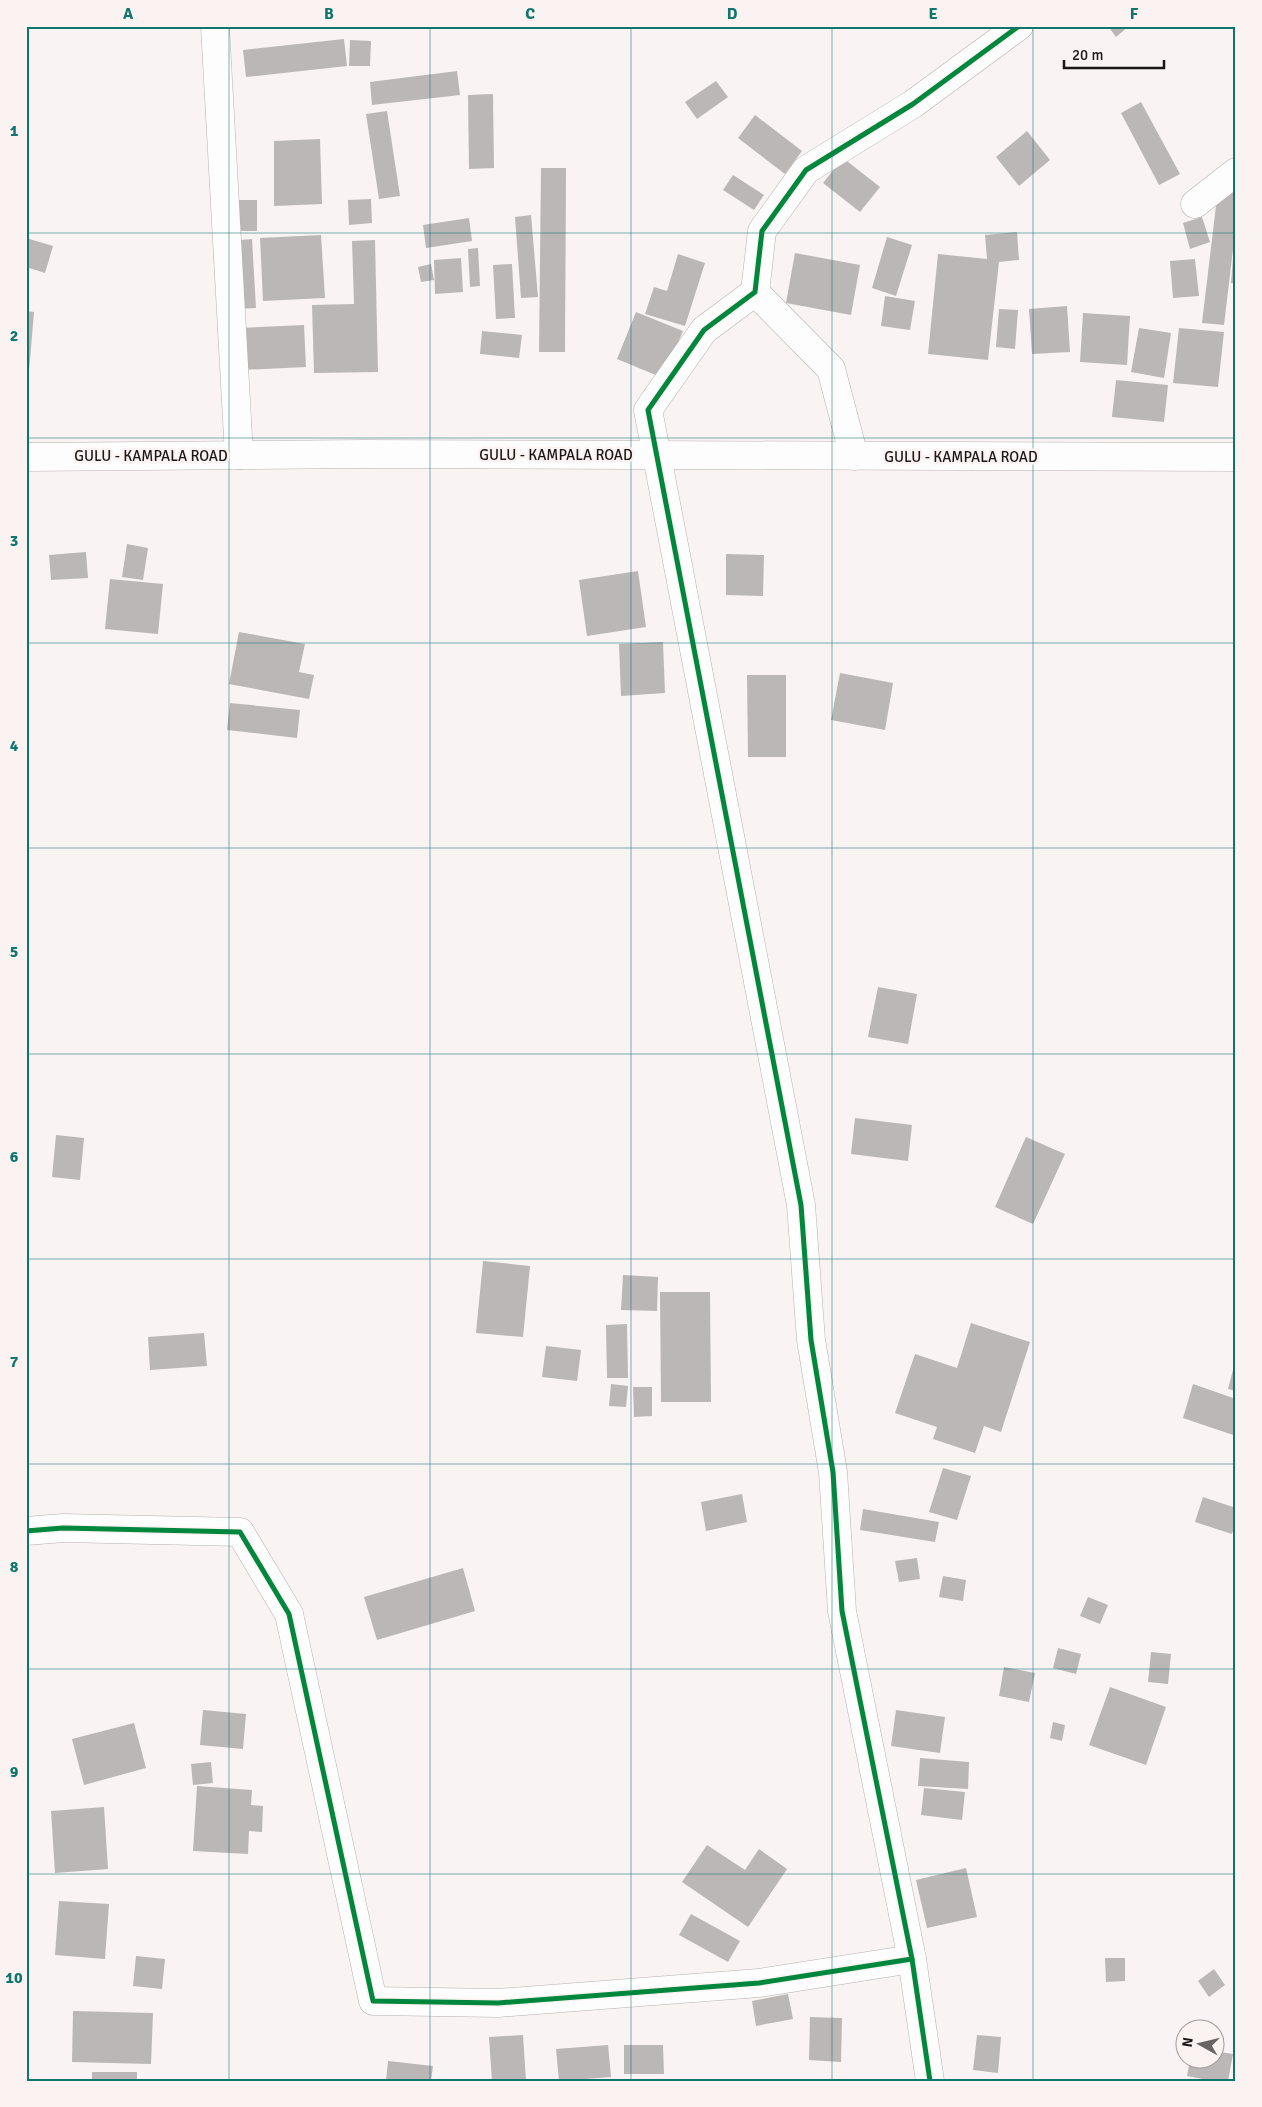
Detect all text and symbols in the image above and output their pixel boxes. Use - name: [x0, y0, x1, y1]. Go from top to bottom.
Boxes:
- text: A: [123, 4, 134, 24]
- text: B: [324, 4, 334, 24]
- text: C: [525, 4, 535, 24]
- text: D: [727, 4, 738, 24]
- text: E: [928, 4, 938, 24]
- text: F: [1130, 4, 1139, 24]
- scale bar: [1064, 38, 1164, 70]
- text: 20 m: [1072, 46, 1103, 64]
- text: 1: [10, 121, 19, 141]
- text: 2: [10, 326, 18, 346]
- street label: GULU - KAMPALA ROAD: [479, 446, 633, 464]
- street label: GULU - KAMPALA ROAD: [74, 447, 228, 465]
- street label: GULU - KAMPALA ROAD: [884, 448, 1038, 466]
- text: 3: [10, 531, 18, 551]
- text: 4: [10, 736, 19, 756]
- text: 5: [10, 942, 18, 962]
- text: 6: [10, 1147, 19, 1167]
- text: 7: [10, 1352, 19, 1372]
- text: 8: [10, 1557, 19, 1577]
- text: 9: [10, 1762, 19, 1782]
- text: 10: [5, 1968, 23, 1988]
- north arrow: [1174, 2020, 1224, 2070]
- text: N: [1179, 2036, 1197, 2048]

